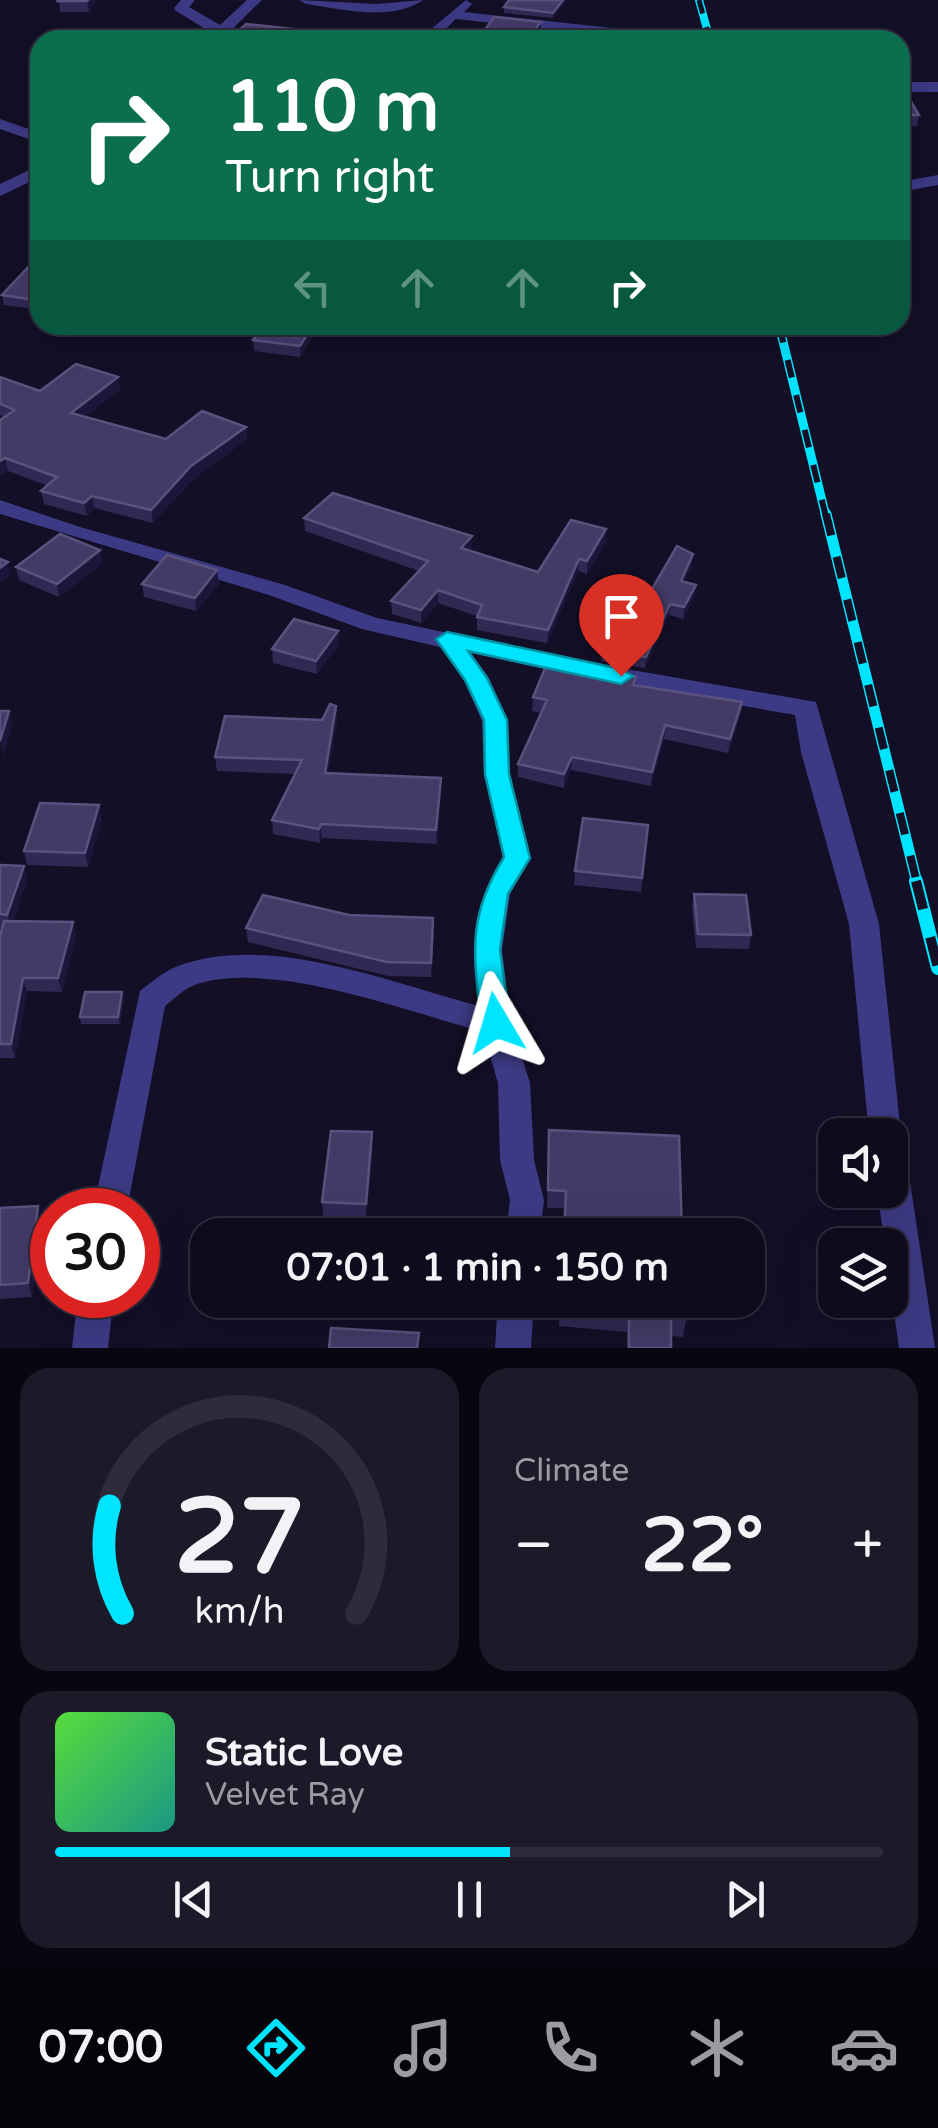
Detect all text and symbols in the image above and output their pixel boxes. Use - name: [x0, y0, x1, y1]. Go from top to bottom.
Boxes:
- text: 110 m: [225, 66, 439, 150]
- icon: right: [60, 70, 190, 200]
- text: Turn right: [225, 151, 434, 205]
- icon: left: [285, 260, 340, 315]
- icon: ahead: [390, 260, 445, 315]
- icon: ahead: [495, 260, 550, 315]
- icon: right: [600, 260, 655, 315]
- pin: [579, 574, 664, 677]
- icon: arrive: [594, 589, 649, 644]
- position arrow: [444, 971, 548, 1075]
- map controls: [818, 1118, 908, 1318]
- button: sound: [818, 1118, 908, 1208]
- speed limit sign: 30: [30, 1188, 160, 1318]
- button: layers: [818, 1228, 908, 1318]
- text: 07:01 · 1 min · 150 m: [286, 1245, 669, 1291]
- text: Climate: [514, 1452, 629, 1490]
- text: 27: [174, 1476, 305, 1601]
- text: 22°: [641, 1501, 764, 1591]
- text: −: [514, 1513, 553, 1579]
- text: +: [852, 1513, 883, 1579]
- text: km/h: [195, 1590, 284, 1633]
- text: Static Love: [205, 1730, 403, 1776]
- text: Velvet Ray: [205, 1776, 365, 1814]
- icon: previous: [166, 1872, 221, 1927]
- icon: pause: [442, 1872, 497, 1927]
- icon: next: [718, 1872, 773, 1927]
- icon: directions: [241, 2013, 311, 2083]
- icon: music: [388, 2013, 458, 2083]
- icon: phone: [535, 2013, 605, 2083]
- icon: climate: [682, 2013, 752, 2083]
- icon: car: [829, 2013, 899, 2083]
- text: 07:00: [39, 2021, 163, 2075]

